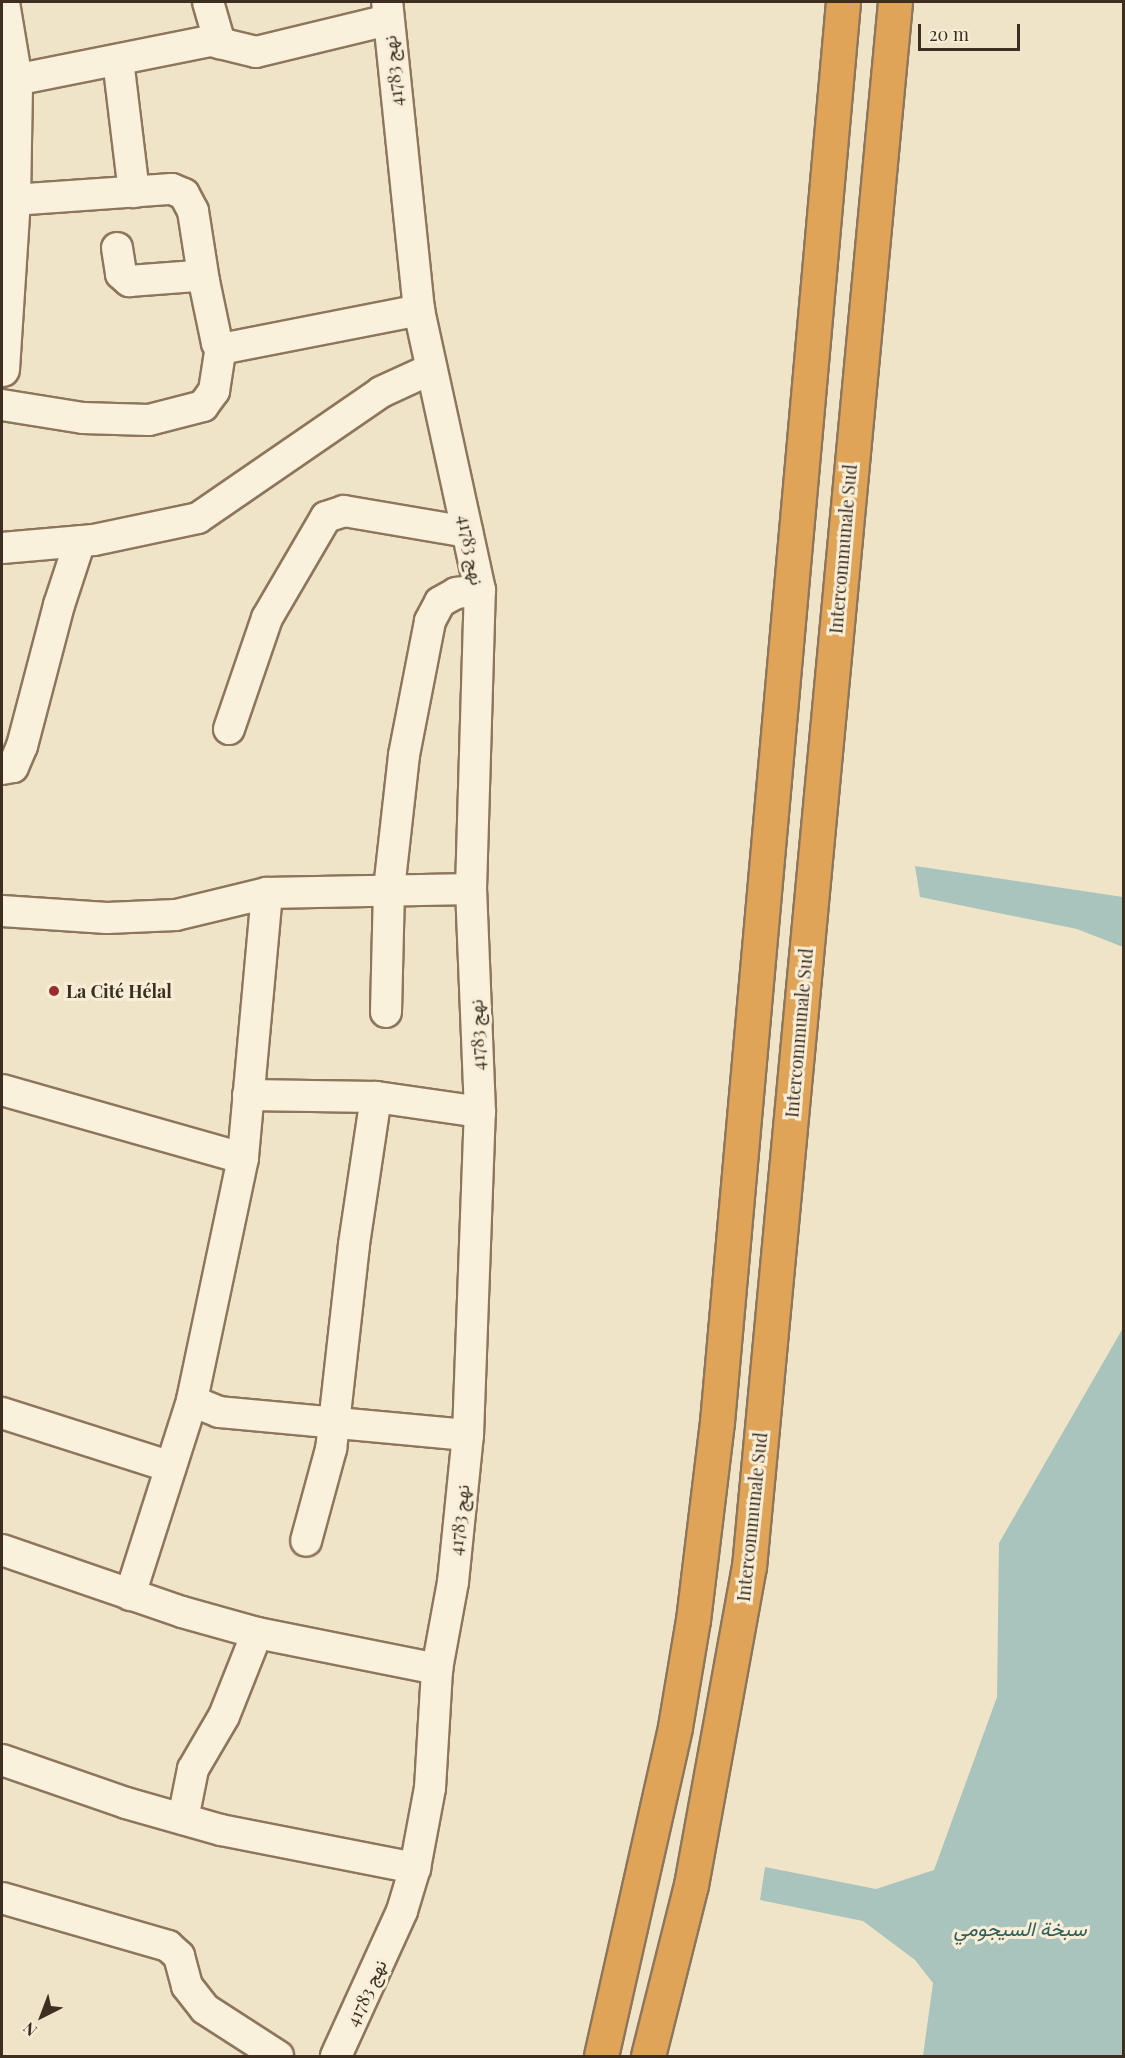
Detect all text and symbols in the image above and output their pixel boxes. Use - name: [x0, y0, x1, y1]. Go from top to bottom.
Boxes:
- scale bar: [921, 12, 1023, 50]
- text: 20 m: [929, 22, 969, 46]
- street label: نهج 41783: [379, 35, 407, 107]
- street label: Intercommunale Sud: [825, 463, 861, 635]
- street label: نهج 41783: [454, 513, 488, 587]
- street label: Intercommunale Sud: [781, 947, 817, 1119]
- place label: La Cité Hélal: [66, 980, 172, 1002]
- marker: La Cité Hélal: [47, 984, 61, 998]
- street label: نهج 41783: [465, 999, 489, 1071]
- street label: Intercommunale Sud: [732, 1431, 772, 1603]
- street label: نهج 41783: [445, 1484, 473, 1556]
- water label: سبخة السيجومي: [954, 1915, 1086, 1939]
- street label: نهج 41783: [341, 1956, 391, 2030]
- north arrow: [12, 1986, 72, 2046]
- text: N: [18, 2018, 41, 2041]

